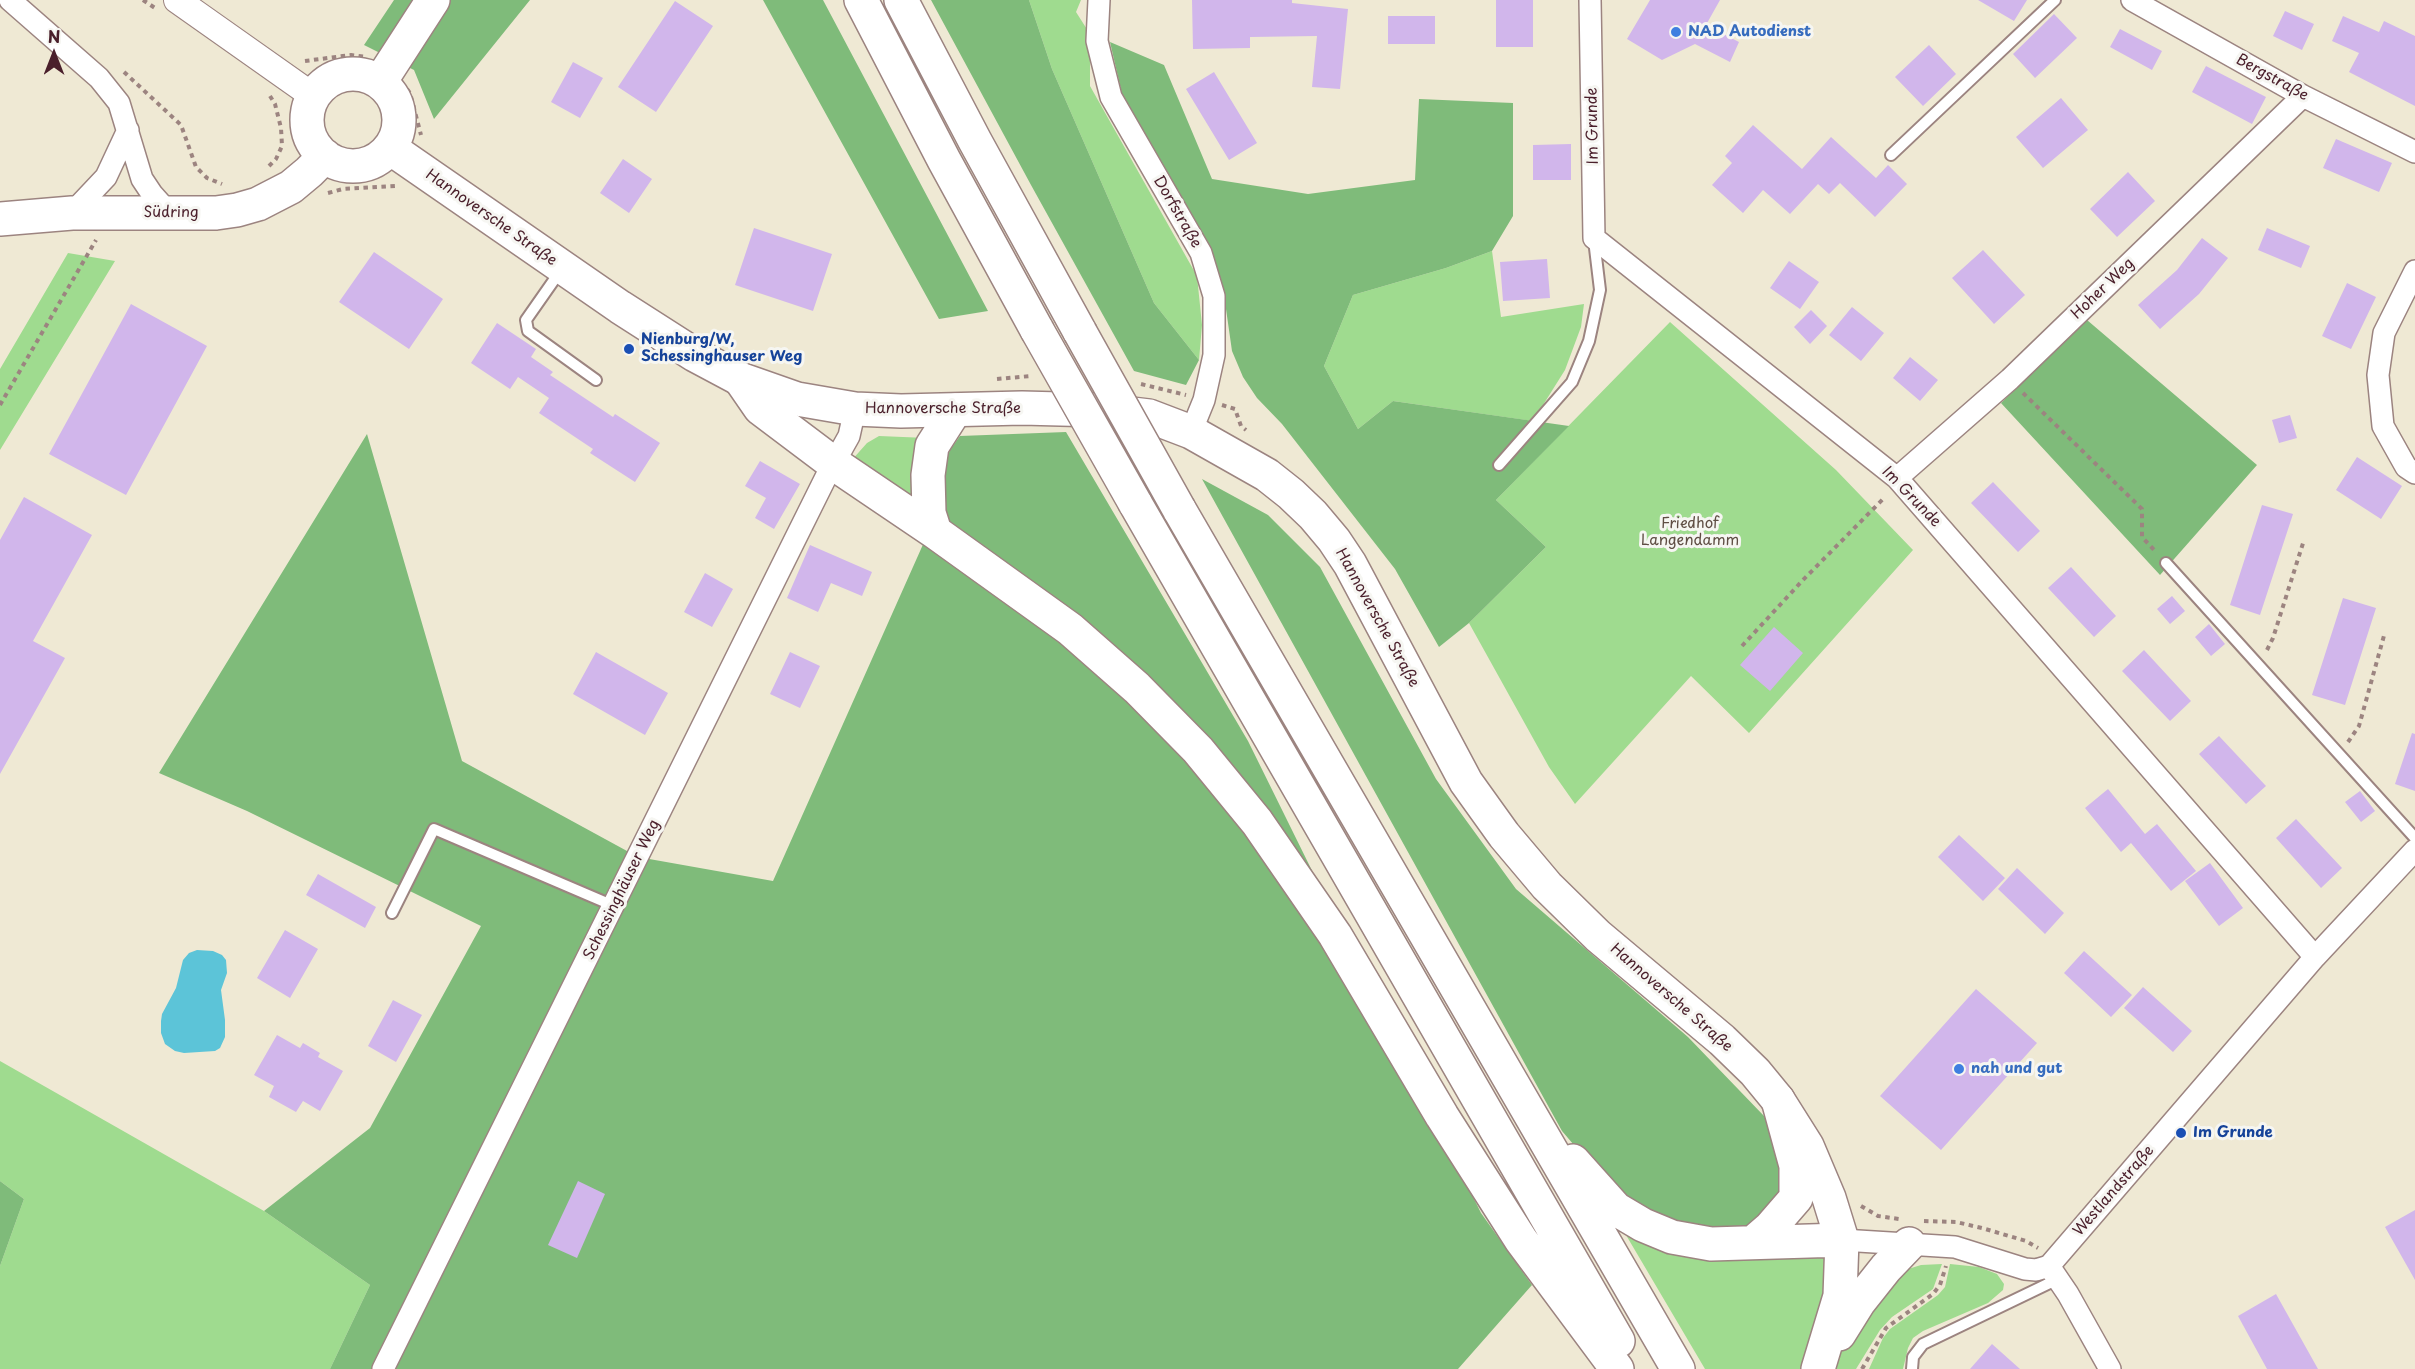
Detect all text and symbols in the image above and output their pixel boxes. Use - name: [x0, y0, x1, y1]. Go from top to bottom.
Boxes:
- place label: NAD Autodienst: [1688, 23, 1811, 41]
- north arrow: [24, 24, 84, 84]
- text: N: [48, 24, 60, 48]
- marker: NAD Autodienst: [1669, 25, 1683, 39]
- street label: Bergstraße: [2233, 51, 2311, 105]
- street label: Im Grunde: [1583, 87, 1603, 165]
- street label: Hannoversche Straße: [422, 166, 560, 270]
- street label: Dorfstraße: [1149, 173, 1205, 251]
- street label: Südring: [143, 204, 199, 222]
- street label: Hoher Weg: [2068, 255, 2138, 323]
- place label: Nienburg/W, Schessinghauser Weg: [641, 331, 802, 366]
- marker: Nienburg/W, Schessinghauser Weg: [622, 342, 636, 356]
- street label: Hannoversche Straße: [865, 400, 1021, 418]
- street label: Im Grunde: [1878, 463, 1944, 531]
- park label: Friedhof Langendamm: [1641, 515, 1739, 550]
- street label: Hannoversche Straße: [1331, 545, 1423, 691]
- street label: Schessinghäuser Weg: [580, 817, 664, 963]
- street label: Hannoversche Straße: [1606, 940, 1736, 1056]
- place label: nah und gut: [1971, 1060, 2062, 1078]
- marker: nah und gut: [1952, 1062, 1966, 1076]
- place label: Im Grunde: [2193, 1124, 2273, 1142]
- marker: Im Grunde: [2174, 1126, 2188, 1140]
- street label: Westlandstraße: [2070, 1142, 2158, 1240]

